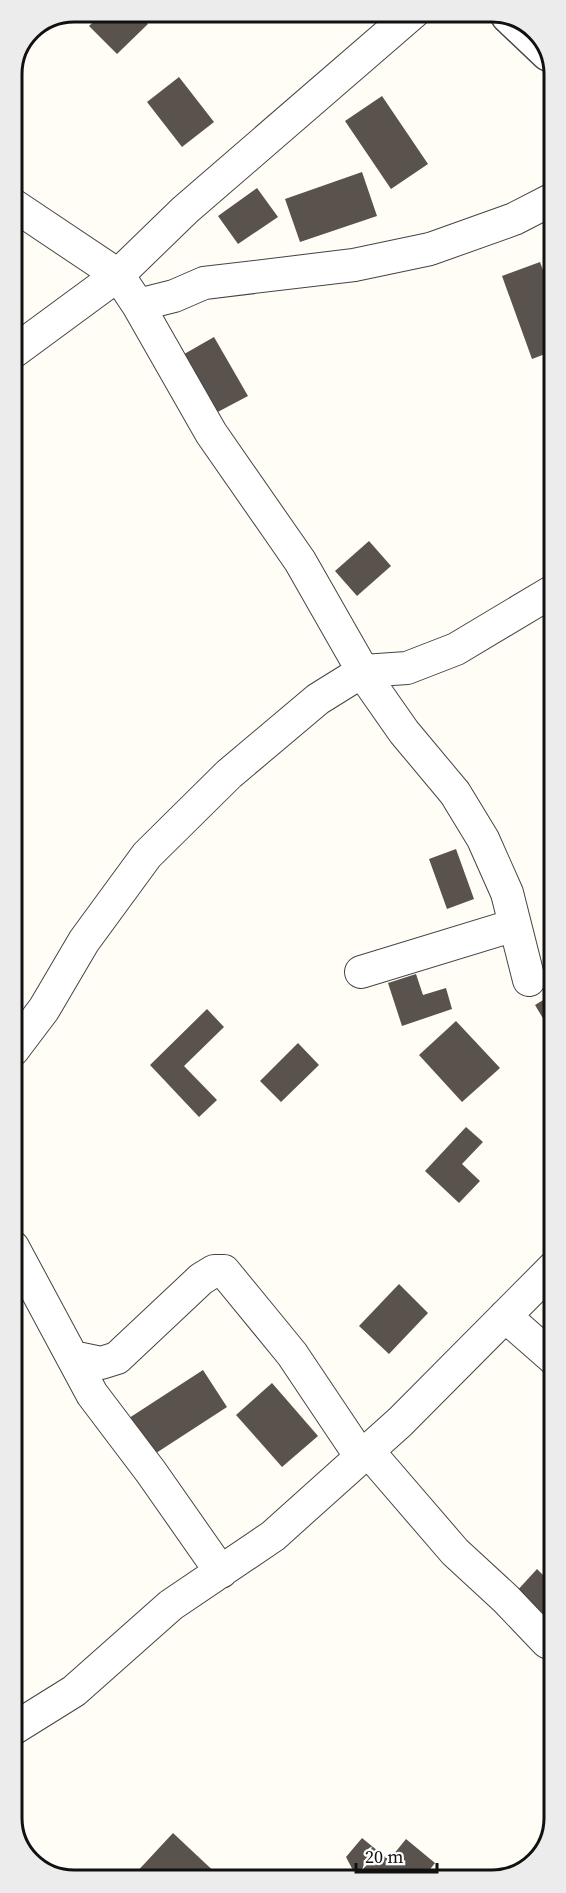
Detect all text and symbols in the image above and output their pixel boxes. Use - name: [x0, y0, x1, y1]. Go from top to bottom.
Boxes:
- scale bar: [356, 1836, 437, 1874]
- text: 20 m: [365, 1844, 403, 1869]

